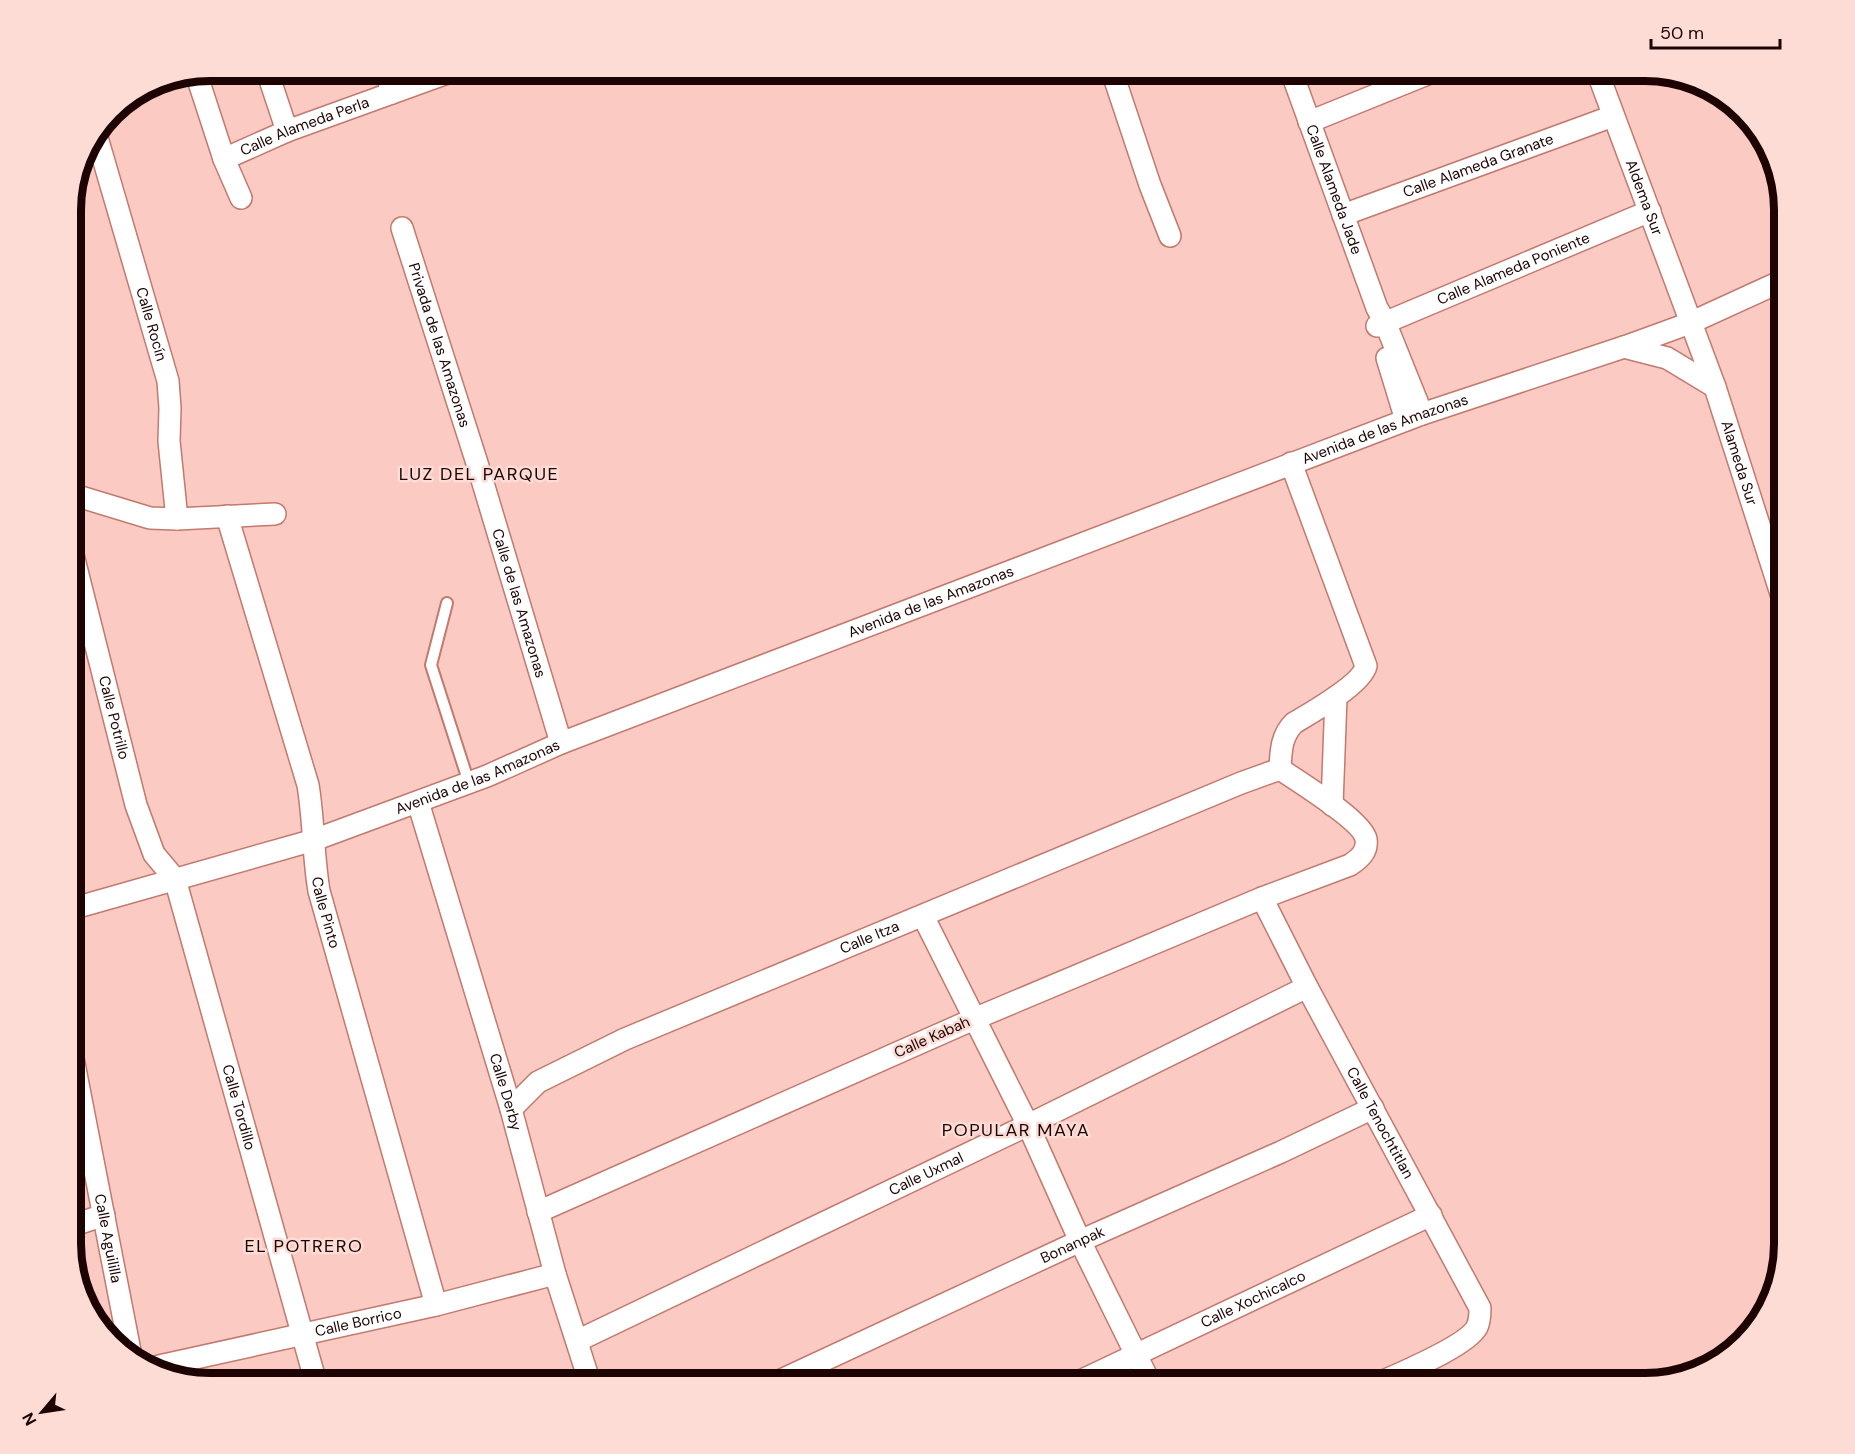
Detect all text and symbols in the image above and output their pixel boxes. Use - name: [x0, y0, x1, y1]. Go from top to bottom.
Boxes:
- scale bar: [1651, 12, 1780, 50]
- text: 50 m: [1660, 21, 1704, 45]
- street label: Calle Alameda Perla: [237, 92, 372, 161]
- street label: Calle Alameda Jade: [1301, 122, 1367, 257]
- street label: Calle Alameda Granate: [1400, 129, 1556, 202]
- street label: Aldema Sur: [1621, 157, 1668, 239]
- street label: Calle Alameda Poniente: [1434, 228, 1593, 310]
- street label: Privada de las Amazonas: [404, 260, 475, 430]
- street label: Calle Rocín: [131, 285, 172, 363]
- street label: Avenida de las Amazonas: [1299, 389, 1471, 469]
- street label: Alameda Sur: [1716, 418, 1762, 508]
- district label: LUZ DEL PARQUE: [399, 462, 559, 486]
- street label: Calle de las Amazonas: [487, 526, 551, 680]
- street label: Avenida de las Amazonas: [845, 561, 1016, 642]
- street label: Calle Potrillo: [94, 674, 134, 762]
- street label: Avenida de las Amazonas: [393, 735, 563, 819]
- street label: Calle Pinto: [307, 875, 345, 951]
- street label: Calle Itza: [837, 916, 902, 959]
- street label: Calle Kabah: [891, 1011, 973, 1063]
- street label: Calle Derby: [485, 1051, 527, 1134]
- street label: Calle Tordillo: [217, 1062, 260, 1153]
- street label: Calle Tenochtitlan: [1342, 1063, 1418, 1182]
- district label: POPULAR MAYA: [942, 1118, 1090, 1142]
- street label: Calle Uxmal: [885, 1147, 967, 1200]
- street label: Calle Aguililla: [90, 1192, 127, 1285]
- street label: Bonanpak: [1037, 1221, 1108, 1268]
- district label: EL POTRERO: [245, 1234, 363, 1258]
- street label: Calle Xochicalco: [1197, 1266, 1309, 1333]
- street label: Calle Borrico: [313, 1303, 404, 1341]
- north arrow: [12, 1382, 72, 1442]
- text: N: [17, 1409, 41, 1429]

